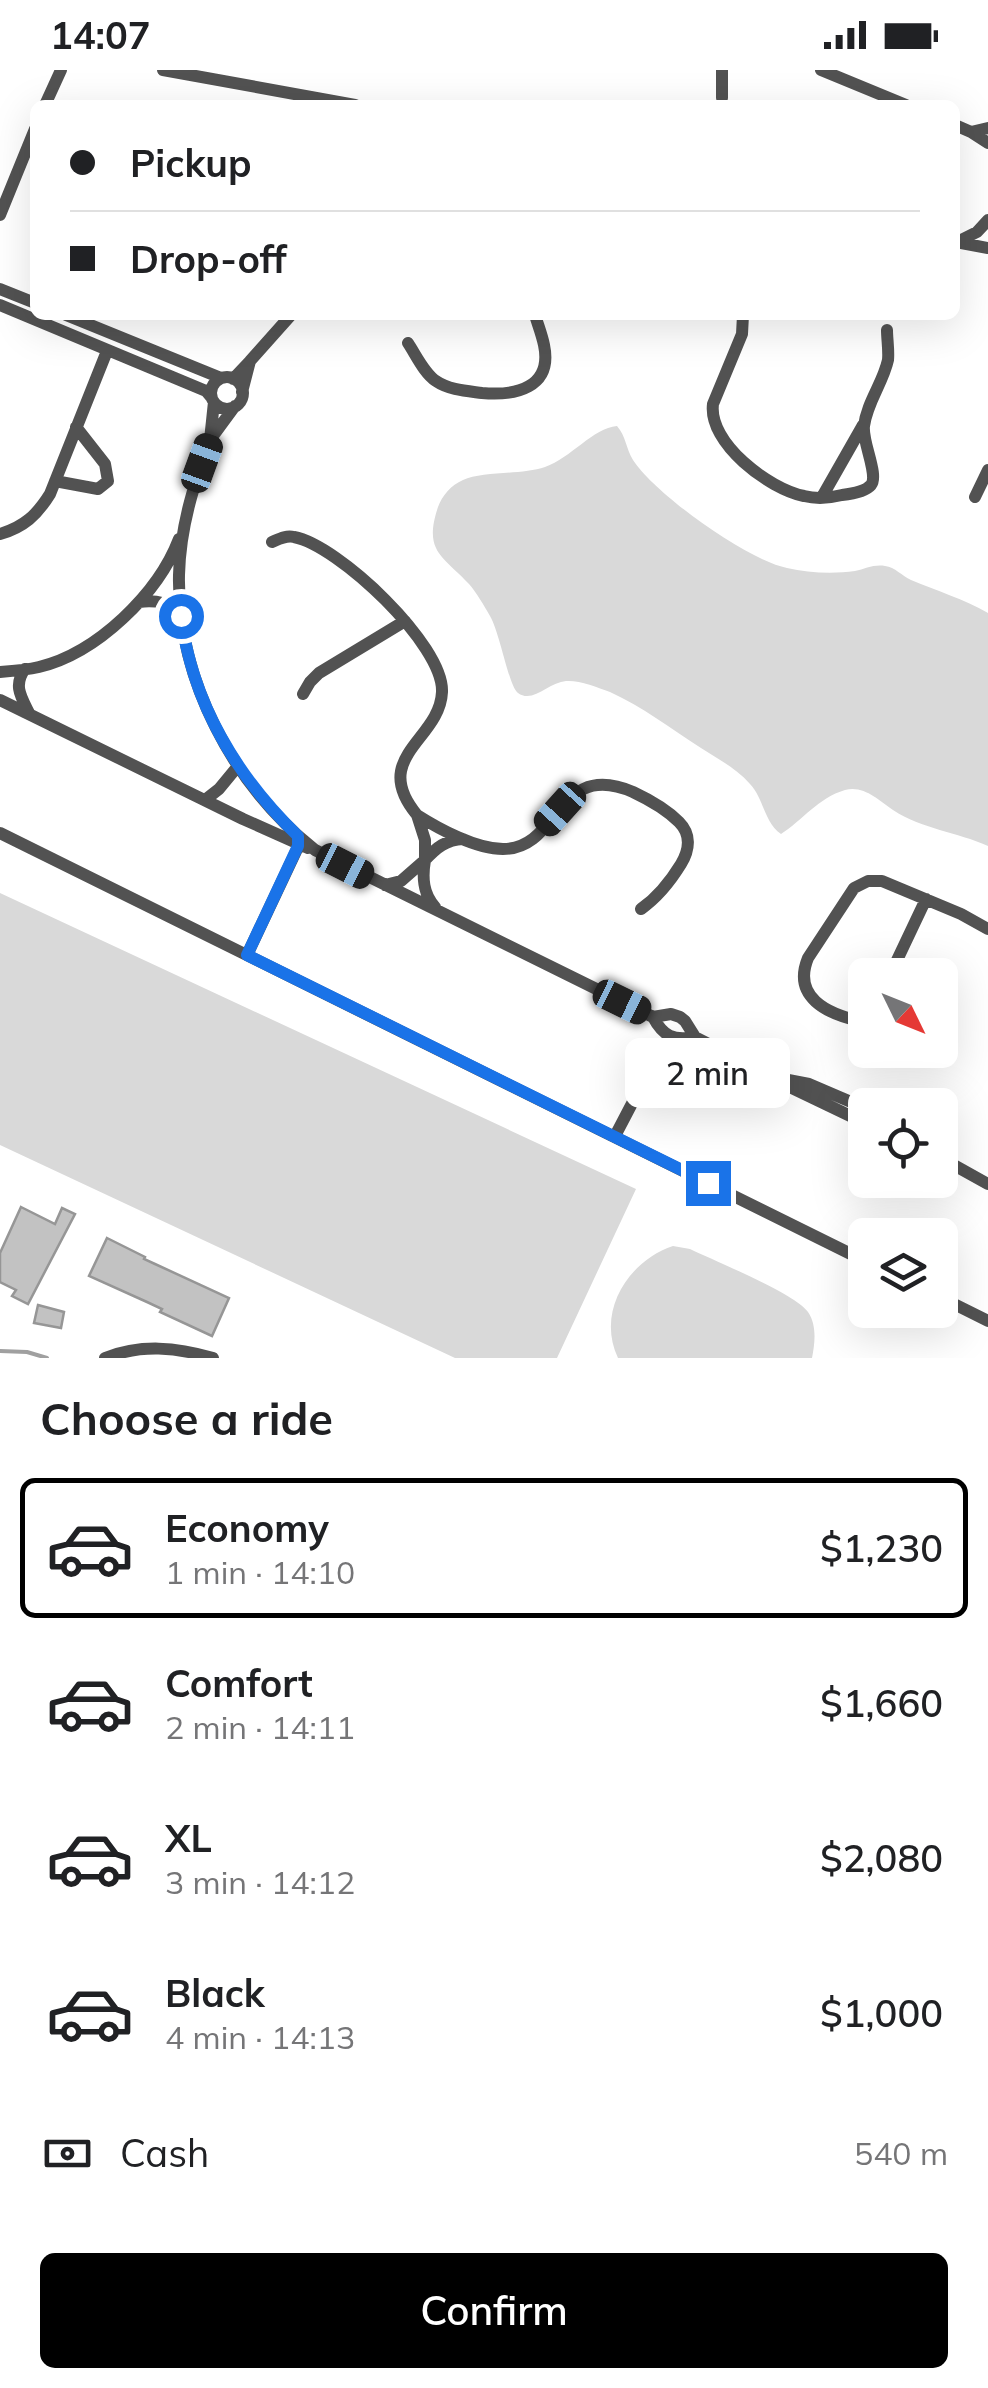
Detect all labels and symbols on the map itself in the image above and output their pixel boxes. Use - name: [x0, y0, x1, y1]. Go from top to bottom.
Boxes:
- car: [178, 430, 226, 496]
- route start: [159, 594, 204, 639]
- car: [529, 777, 591, 841]
- car: [311, 839, 379, 893]
- north arrow: [848, 958, 958, 1068]
- car: [588, 975, 656, 1029]
- callout: 2 min: [626, 1038, 790, 1108]
- route end: [686, 1161, 731, 1206]

